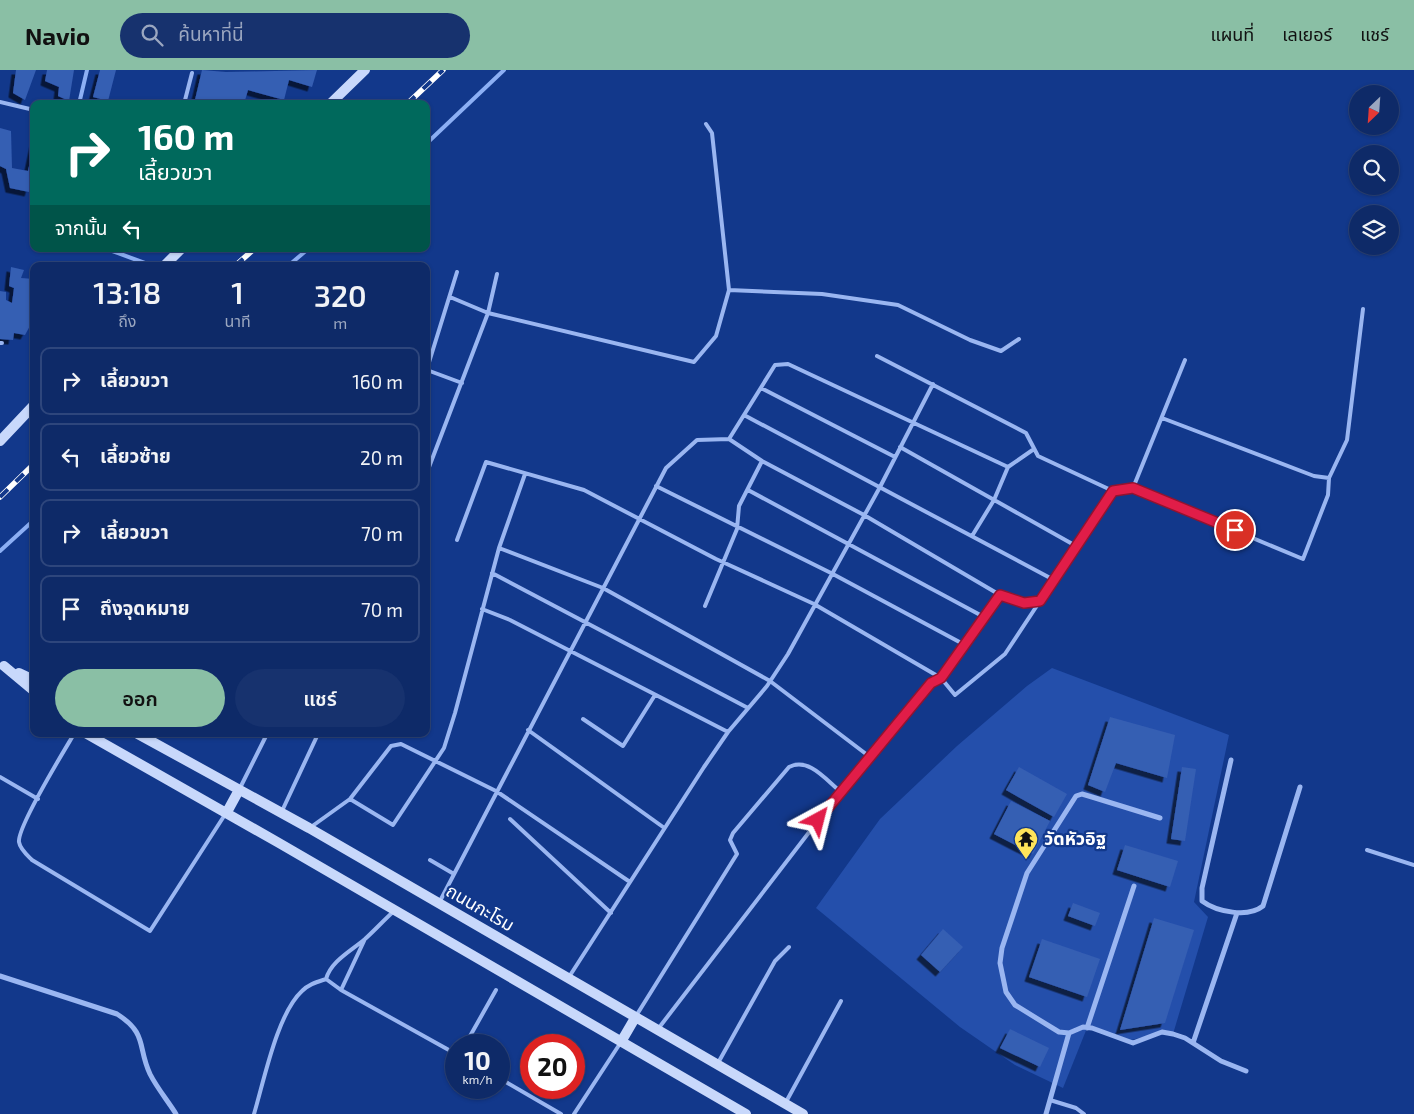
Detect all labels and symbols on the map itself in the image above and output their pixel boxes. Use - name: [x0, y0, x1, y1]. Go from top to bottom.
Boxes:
- north arrow: [1349, 85, 1399, 135]
- pin: [1214, 509, 1256, 551]
- position arrow: [791, 793, 843, 845]
- temple icon: วัดหัวอิฐ: [1013, 826, 1039, 860]
- place label: วัดหัวอิฐ: [1044, 827, 1106, 849]
- street label: ถนนกะโรม: [443, 879, 518, 935]
- speed limit sign: 20: [520, 1034, 585, 1099]

